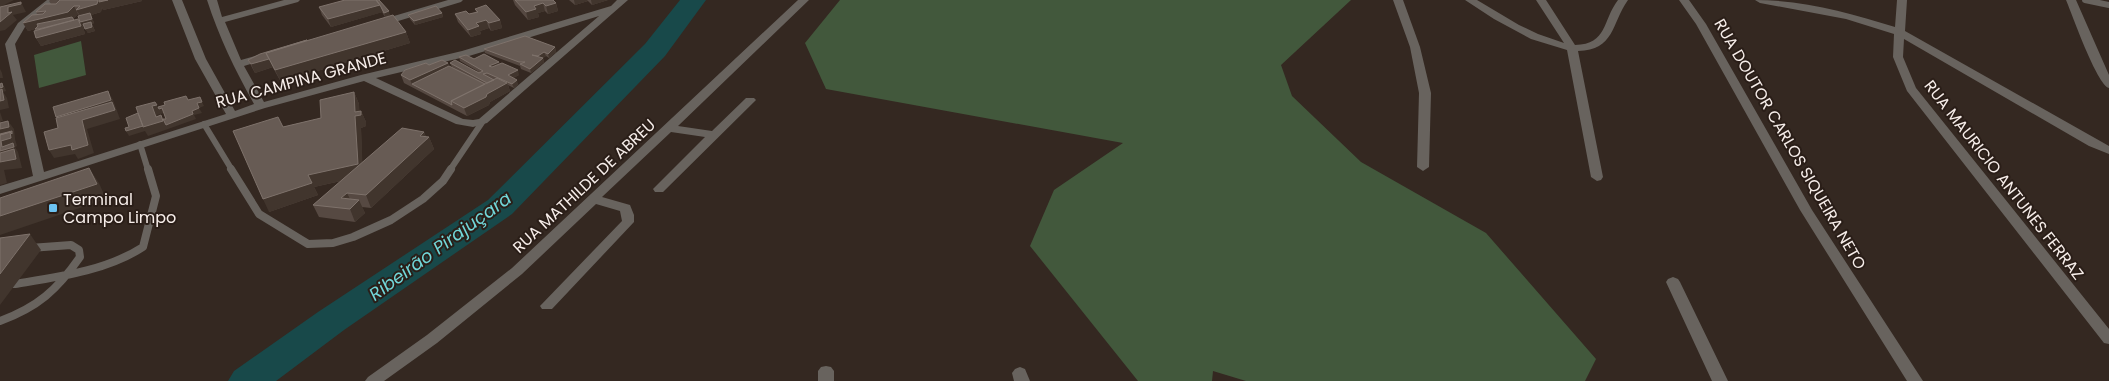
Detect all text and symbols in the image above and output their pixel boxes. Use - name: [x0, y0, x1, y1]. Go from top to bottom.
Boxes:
- street label: RUA DOUTOR CARLOS SIQUEIRA NETO: [1709, 14, 1871, 274]
- street label: RUA CAMPINA GRANDE: [213, 46, 389, 114]
- street label: RUA MAURICIO ANTUNES FERRAZ: [1919, 75, 2089, 285]
- street label: RUA MATHILDE DE ABREU: [508, 114, 660, 258]
- water label: Ribeirão Pirajuçara: [364, 186, 516, 306]
- place label: Terminal Campo Limpo: [63, 188, 176, 229]
- marker: Terminal Campo Limpo: [47, 202, 59, 214]

